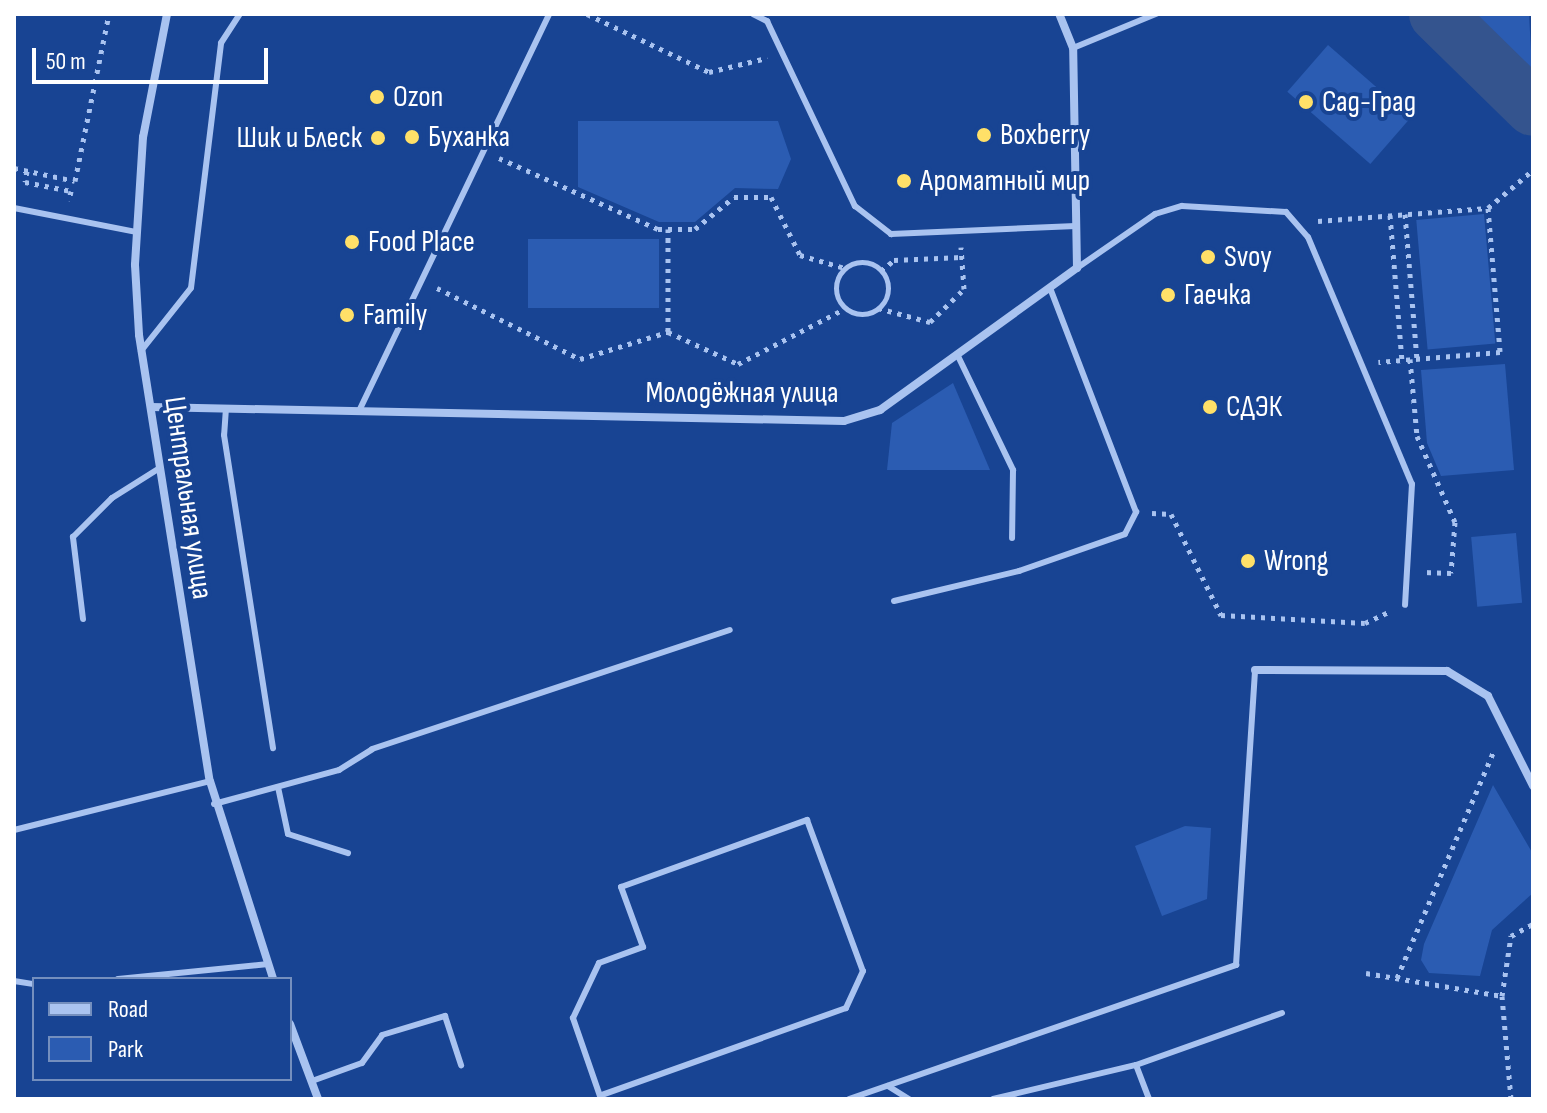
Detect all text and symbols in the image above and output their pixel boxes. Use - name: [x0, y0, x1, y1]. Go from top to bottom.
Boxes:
- scale bar: [36, 32, 272, 82]
- text: 50 m: [46, 47, 86, 76]
- place label: Ozon: [393, 79, 443, 115]
- place label: Сад-Град: [1322, 84, 1416, 120]
- marker: Ozon: [368, 88, 386, 106]
- marker: Сад-Град: [1297, 93, 1315, 111]
- place label: Boxberry: [1000, 117, 1090, 153]
- place label: Буханка: [428, 119, 510, 155]
- place label: Шик и Блеск: [237, 120, 362, 156]
- marker: Boxberry: [975, 126, 993, 144]
- marker: Буханка: [403, 128, 421, 146]
- marker: Шик и Блеск: [369, 129, 387, 147]
- place label: Ароматный мир: [920, 163, 1090, 199]
- marker: Ароматный мир: [895, 172, 913, 190]
- place label: Food Place: [368, 224, 475, 260]
- marker: Food Place: [343, 233, 361, 251]
- place label: Svoy: [1224, 239, 1272, 275]
- marker: Svoy: [1199, 248, 1217, 266]
- place label: Гаечка: [1184, 277, 1251, 313]
- marker: Гаечка: [1159, 286, 1177, 304]
- place label: Family: [363, 297, 427, 333]
- marker: Family: [338, 306, 356, 324]
- street label: Молодёжная улица: [645, 375, 839, 411]
- place label: СДЭК: [1226, 389, 1282, 425]
- street label: Центральная улица: [156, 394, 220, 602]
- marker: СДЭК: [1201, 398, 1219, 416]
- place label: Wrong: [1264, 543, 1329, 579]
- marker: Wrong: [1239, 552, 1257, 570]
- legend: [32, 977, 292, 1081]
- text: Road: [108, 995, 148, 1024]
- text: Park: [108, 1035, 143, 1064]

